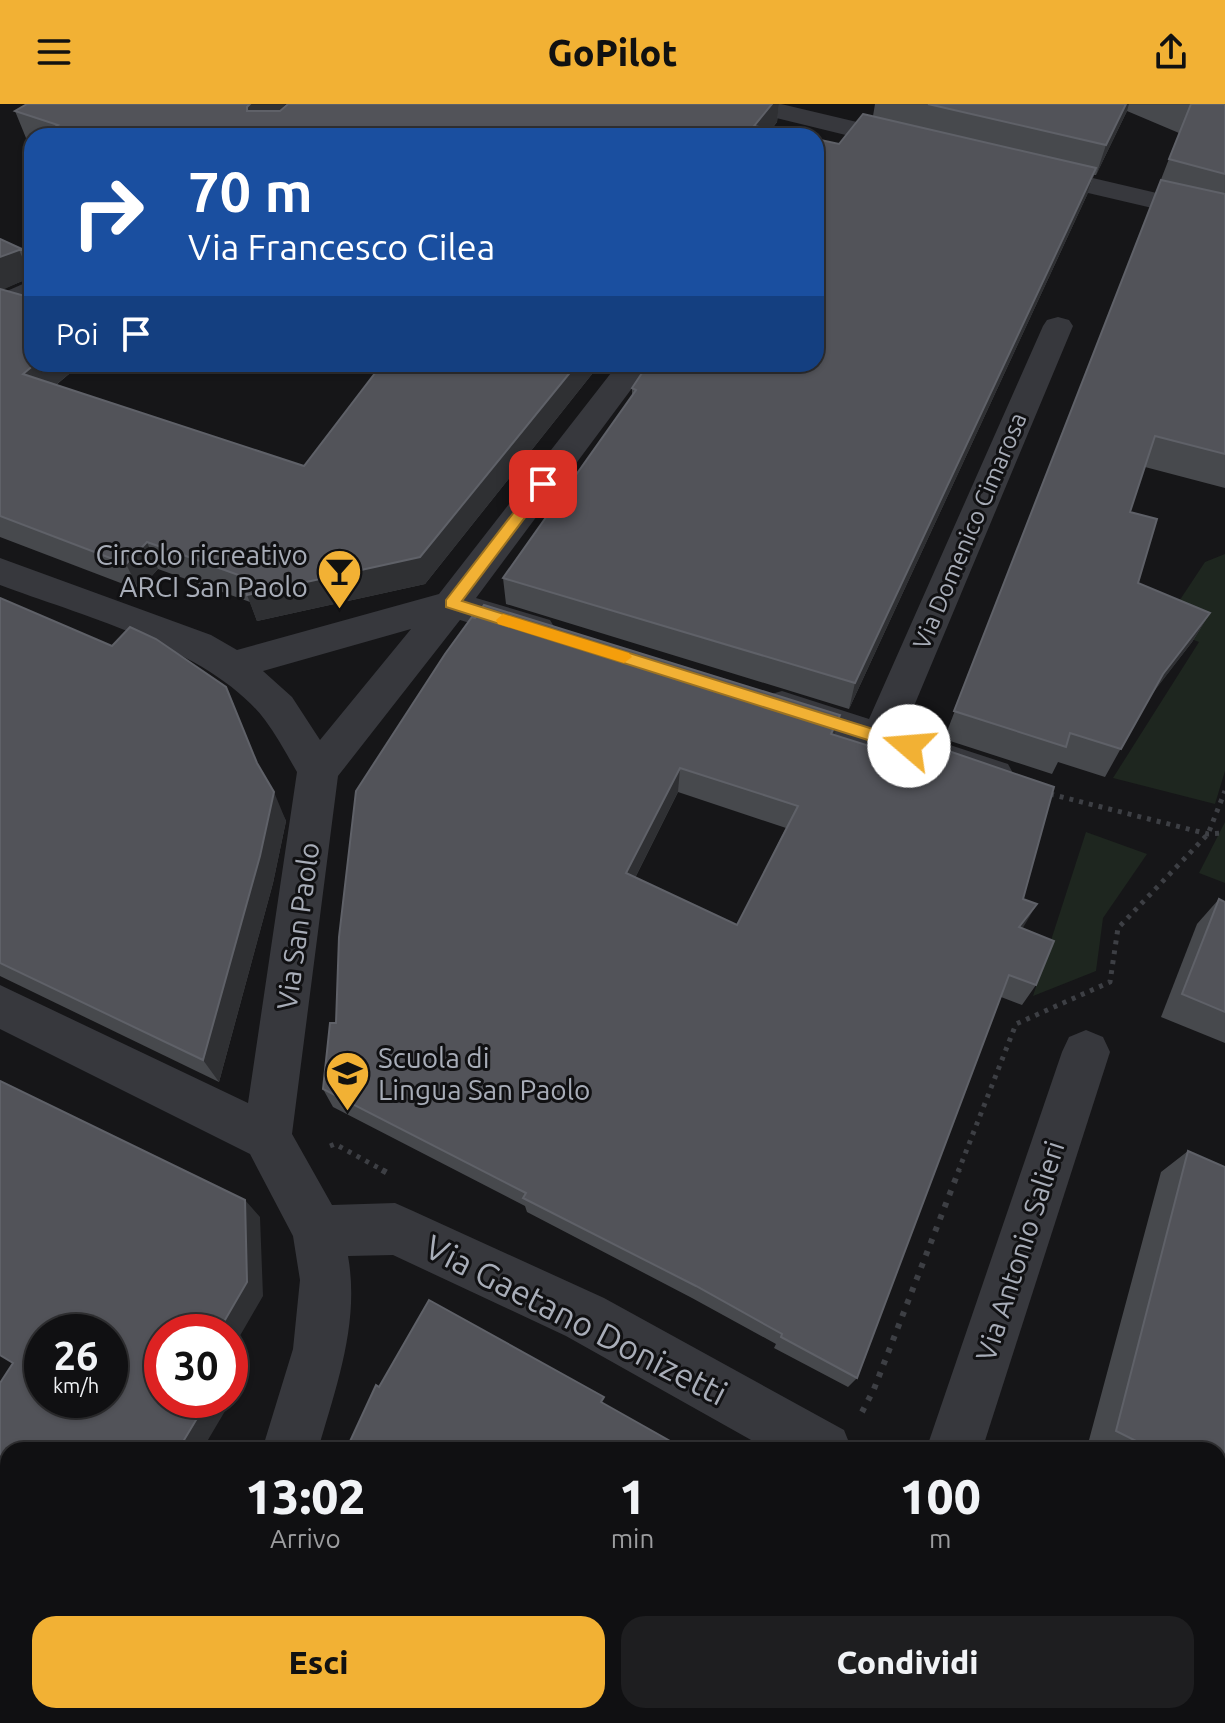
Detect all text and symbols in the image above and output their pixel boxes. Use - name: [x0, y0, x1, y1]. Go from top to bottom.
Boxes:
- icon: menu: [32, 30, 76, 74]
- icon: share: [1149, 30, 1193, 74]
- text: GoPilot: [548, 32, 677, 73]
- icon: right: [56, 160, 160, 264]
- text: 70 m: [188, 160, 313, 223]
- text: Via Francesco Cilea: [188, 226, 495, 267]
- icon: arrive: [114, 312, 158, 356]
- text: Poi: [56, 317, 98, 351]
- street label: Via Domenico Cimarosa: [907, 409, 1032, 653]
- pin: [509, 450, 577, 518]
- icon: arrive: [521, 462, 565, 506]
- place label: Circolo ricreativo ARCI San Paolo: [95, 539, 308, 602]
- bar icon: Circolo ricreativo ARCI San Paolo: [315, 547, 363, 610]
- position arrow: [867, 704, 951, 788]
- street label: Via San Paolo: [270, 840, 325, 1012]
- place label: Scuola di Lingua San Paolo: [378, 1042, 590, 1105]
- school or university icon: Scuola di Lingua San Paolo: [323, 1050, 371, 1113]
- street label: Via Antonio Salieri: [969, 1137, 1070, 1365]
- street label: Via Gaetano Donizetti: [419, 1226, 734, 1412]
- speed limit sign: 30: [144, 1314, 248, 1418]
- text: 26: [53, 1333, 99, 1378]
- text: km/h: [53, 1374, 99, 1397]
- text: 13:02: [245, 1469, 365, 1523]
- text: 1: [619, 1469, 646, 1523]
- text: 100: [900, 1469, 981, 1523]
- text: Arrivo: [270, 1524, 341, 1553]
- text: min: [611, 1524, 654, 1553]
- text: m: [929, 1524, 951, 1553]
- button: Esci: [32, 1616, 605, 1708]
- button: Condividi: [621, 1616, 1194, 1708]

